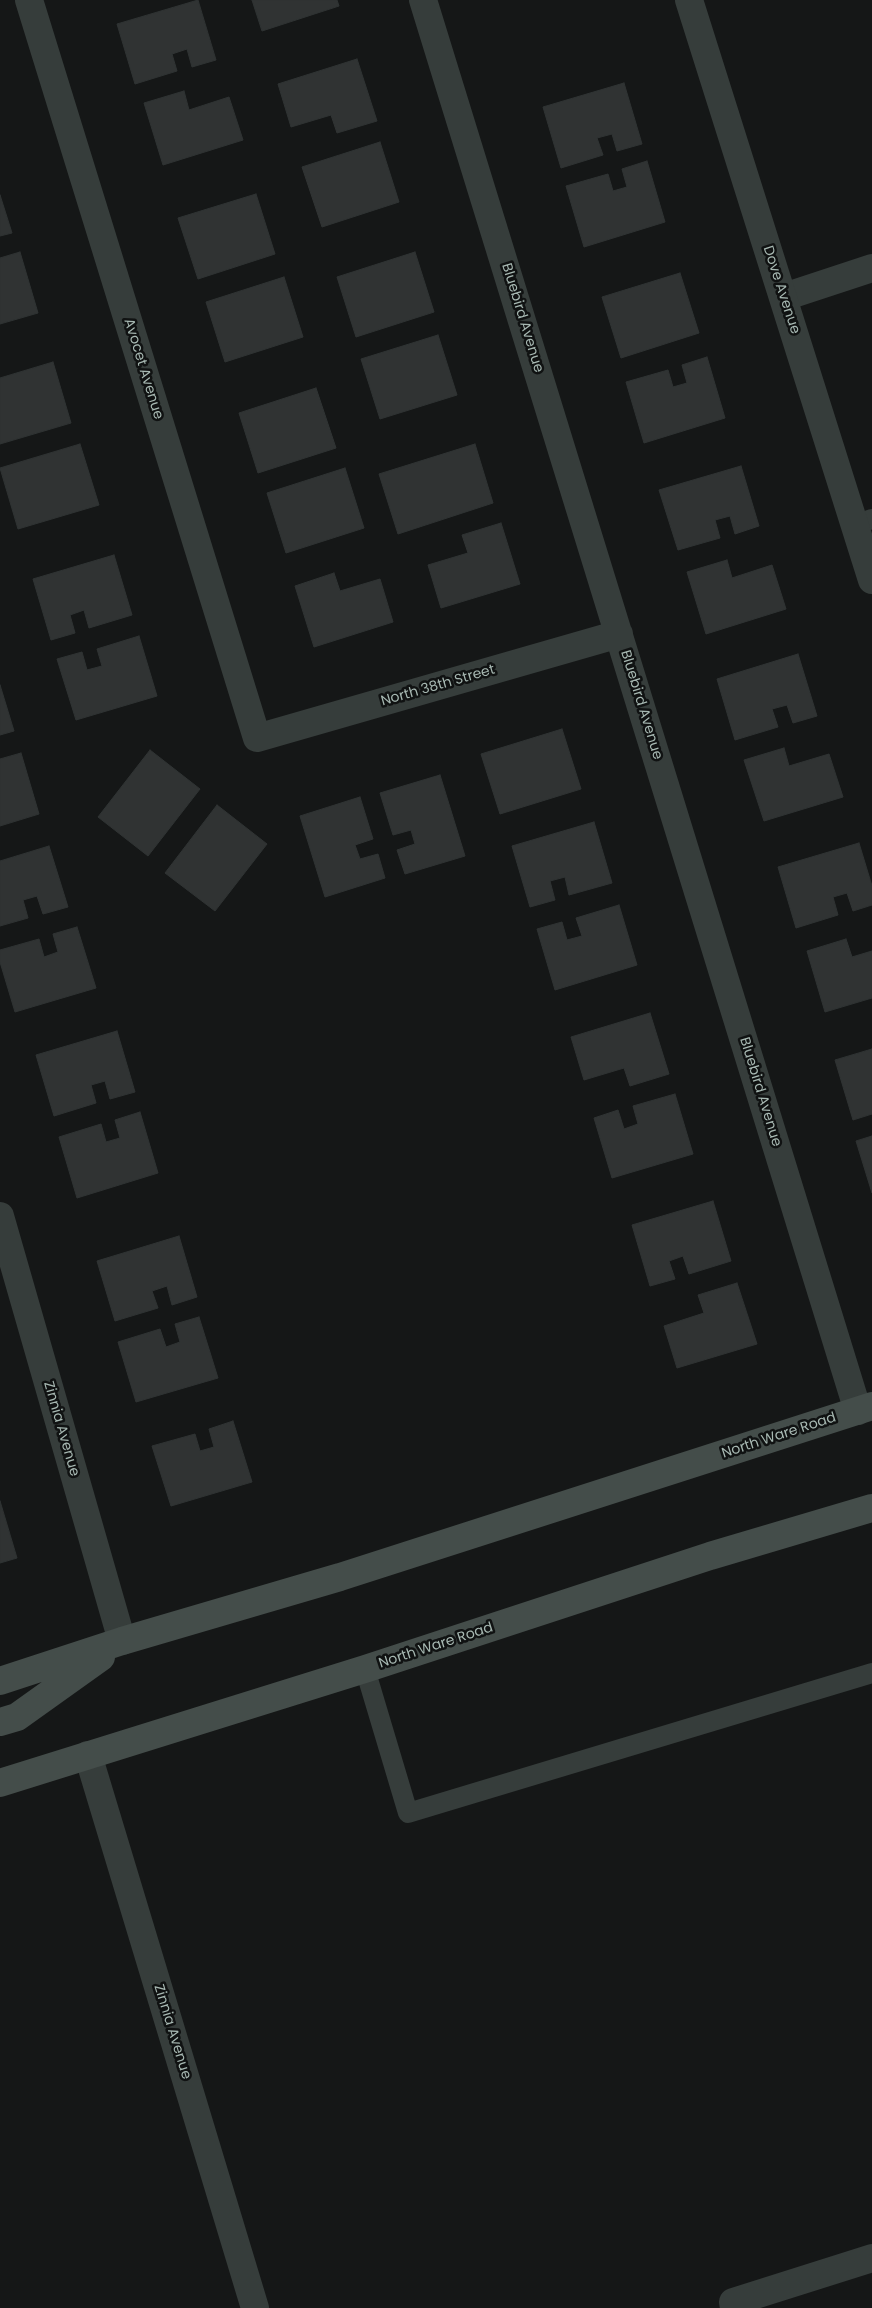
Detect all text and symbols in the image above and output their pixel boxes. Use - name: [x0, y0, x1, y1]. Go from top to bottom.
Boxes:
- street label: Dove Avenue: [759, 244, 803, 336]
- street label: Bluebird Avenue: [497, 261, 547, 375]
- street label: Avocet Avenue: [120, 316, 166, 422]
- street label: Bluebird Avenue: [616, 648, 666, 762]
- street label: North 38th Street: [379, 662, 497, 710]
- street label: Bluebird Avenue: [735, 1035, 785, 1149]
- street label: Zinnia Avenue: [39, 1380, 83, 1478]
- street label: North Ware Road: [720, 1410, 838, 1462]
- street label: North Ware Road: [377, 1620, 495, 1672]
- street label: Zinnia Avenue: [150, 1983, 194, 2081]

